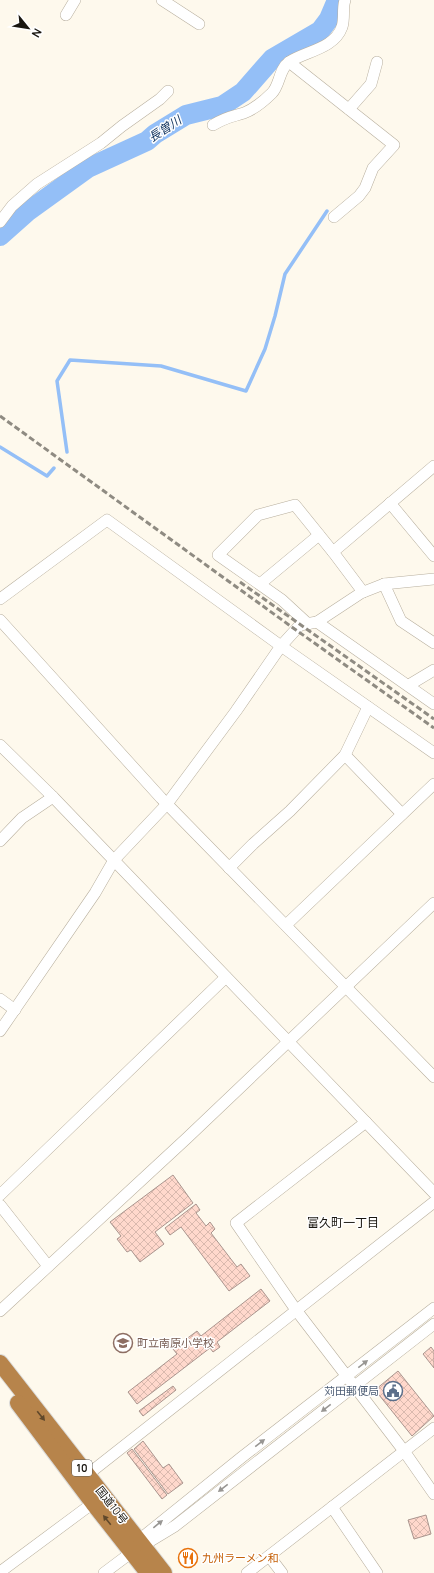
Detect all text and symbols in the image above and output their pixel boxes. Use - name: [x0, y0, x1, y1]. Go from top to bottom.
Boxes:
- north arrow: [8, 8, 48, 48]
- text: N: [29, 26, 46, 41]
- water label: 長曽川: [145, 111, 186, 146]
- district label: 富久町一丁目: [307, 1214, 379, 1231]
- school or university icon: 町立南原小学校: [112, 1332, 134, 1354]
- place label: 町立南原小学校: [137, 1335, 214, 1350]
- one-way arrow: [358, 1360, 369, 1368]
- public building icon: 苅田郵便局: [382, 1380, 404, 1402]
- place label: 苅田郵便局: [324, 1383, 379, 1398]
- one-way arrow: [320, 1404, 331, 1412]
- one-way arrow: [37, 1410, 45, 1421]
- one-way arrow: [255, 1439, 266, 1447]
- road number: 10: [72, 1460, 92, 1476]
- street label: 国道10号: [93, 1483, 132, 1527]
- one-way arrow: [218, 1484, 229, 1492]
- one-way arrow: [102, 1515, 111, 1526]
- one-way arrow: [153, 1520, 164, 1528]
- restaurant icon: 九州ラーメン和: [177, 1547, 199, 1569]
- place label: 九州ラーメン和: [202, 1550, 279, 1565]

